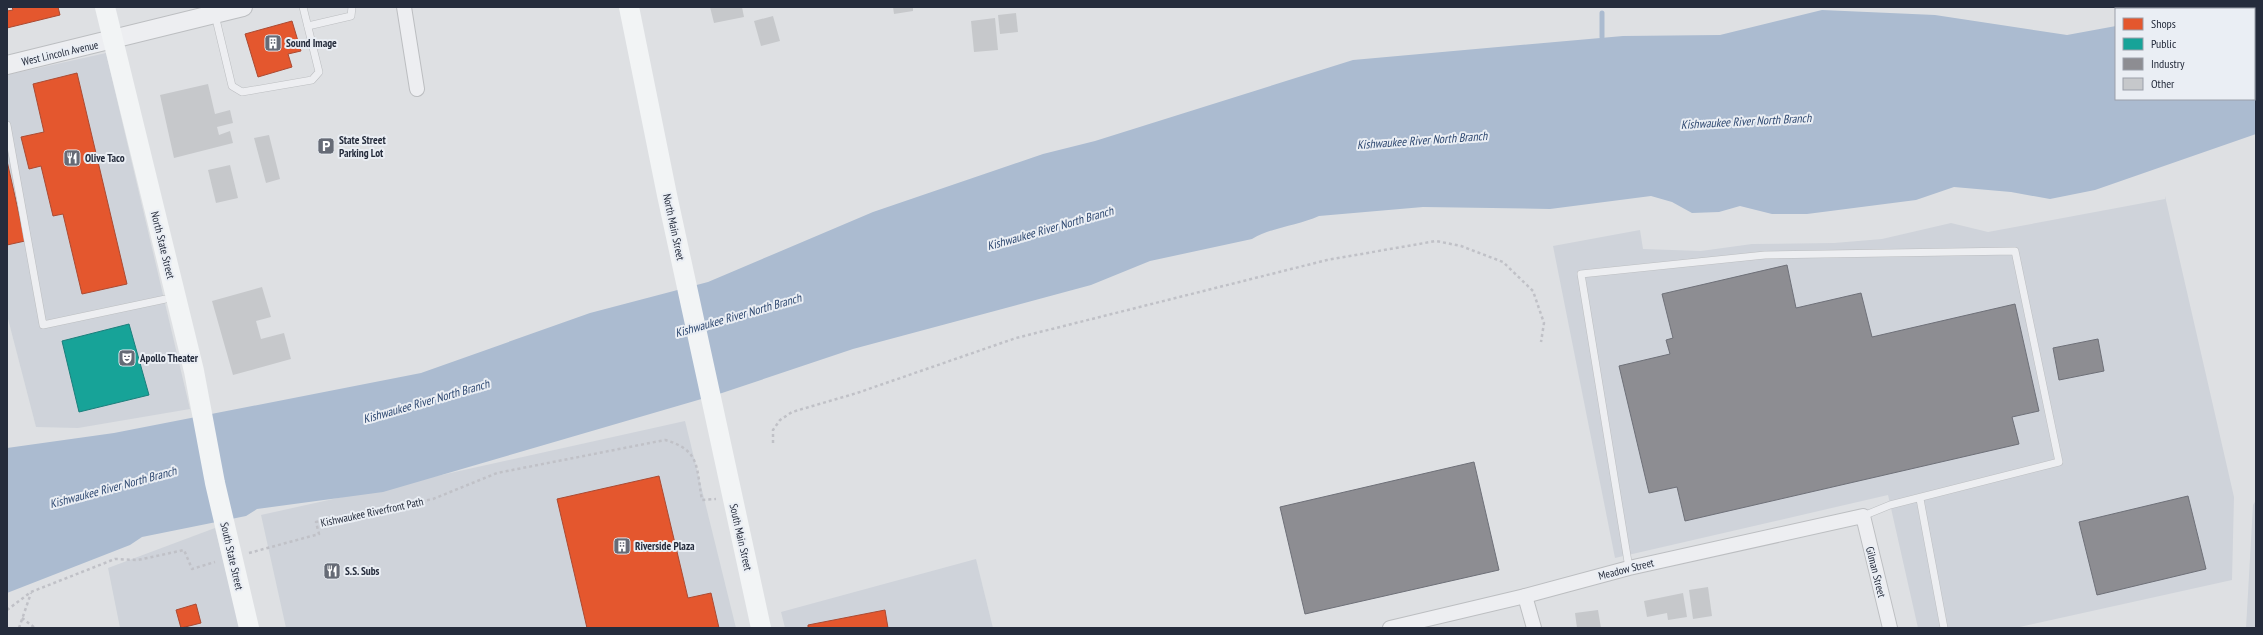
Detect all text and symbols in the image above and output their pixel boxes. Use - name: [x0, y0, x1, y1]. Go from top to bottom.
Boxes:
- legend: [2115, 8, 2255, 100]
- text: Shops: [2151, 16, 2176, 31]
- building icon: Sound Image: [263, 33, 283, 53]
- place label: Sound Image: [286, 36, 337, 50]
- text: Public: [2151, 36, 2177, 51]
- street label: West Lincoln Avenue: [20, 37, 100, 69]
- text: Industry: [2151, 56, 2185, 71]
- text: Other: [2151, 76, 2175, 91]
- water label: Kishwaukee River North Branch: [1680, 110, 1812, 132]
- water label: Kishwaukee River North Branch: [1356, 128, 1488, 152]
- place label: State Street Parking Lot: [339, 133, 386, 160]
- parking icon: State Street Parking Lot: [316, 136, 336, 156]
- restaurant icon: Olive Taco: [62, 148, 82, 168]
- place label: Olive Taco: [85, 151, 125, 165]
- street label: North Main Street: [660, 192, 688, 262]
- water label: Kishwaukee River North Branch: [985, 203, 1115, 253]
- street label: North State Street: [148, 210, 178, 280]
- water label: Kishwaukee River North Branch: [673, 290, 803, 340]
- theatre icon: Apollo Theater: [117, 348, 137, 368]
- place label: Apollo Theater: [139, 351, 199, 365]
- water label: Kishwaukee River North Branch: [361, 376, 491, 426]
- water label: Kishwaukee River North Branch: [48, 463, 179, 511]
- street label: Kishwaukee Riverfront Path: [319, 494, 425, 530]
- street label: South Main Street: [727, 502, 755, 572]
- street label: South State Street: [217, 521, 247, 591]
- building icon: Riverside Plaza: [612, 536, 632, 556]
- place label: Riverside Plaza: [635, 539, 695, 553]
- street label: Gilman Street: [1863, 545, 1889, 599]
- street label: Meadow Street: [1597, 555, 1655, 583]
- restaurant icon: S.S. Subs: [322, 561, 342, 581]
- place label: S.S. Subs: [345, 564, 380, 578]

